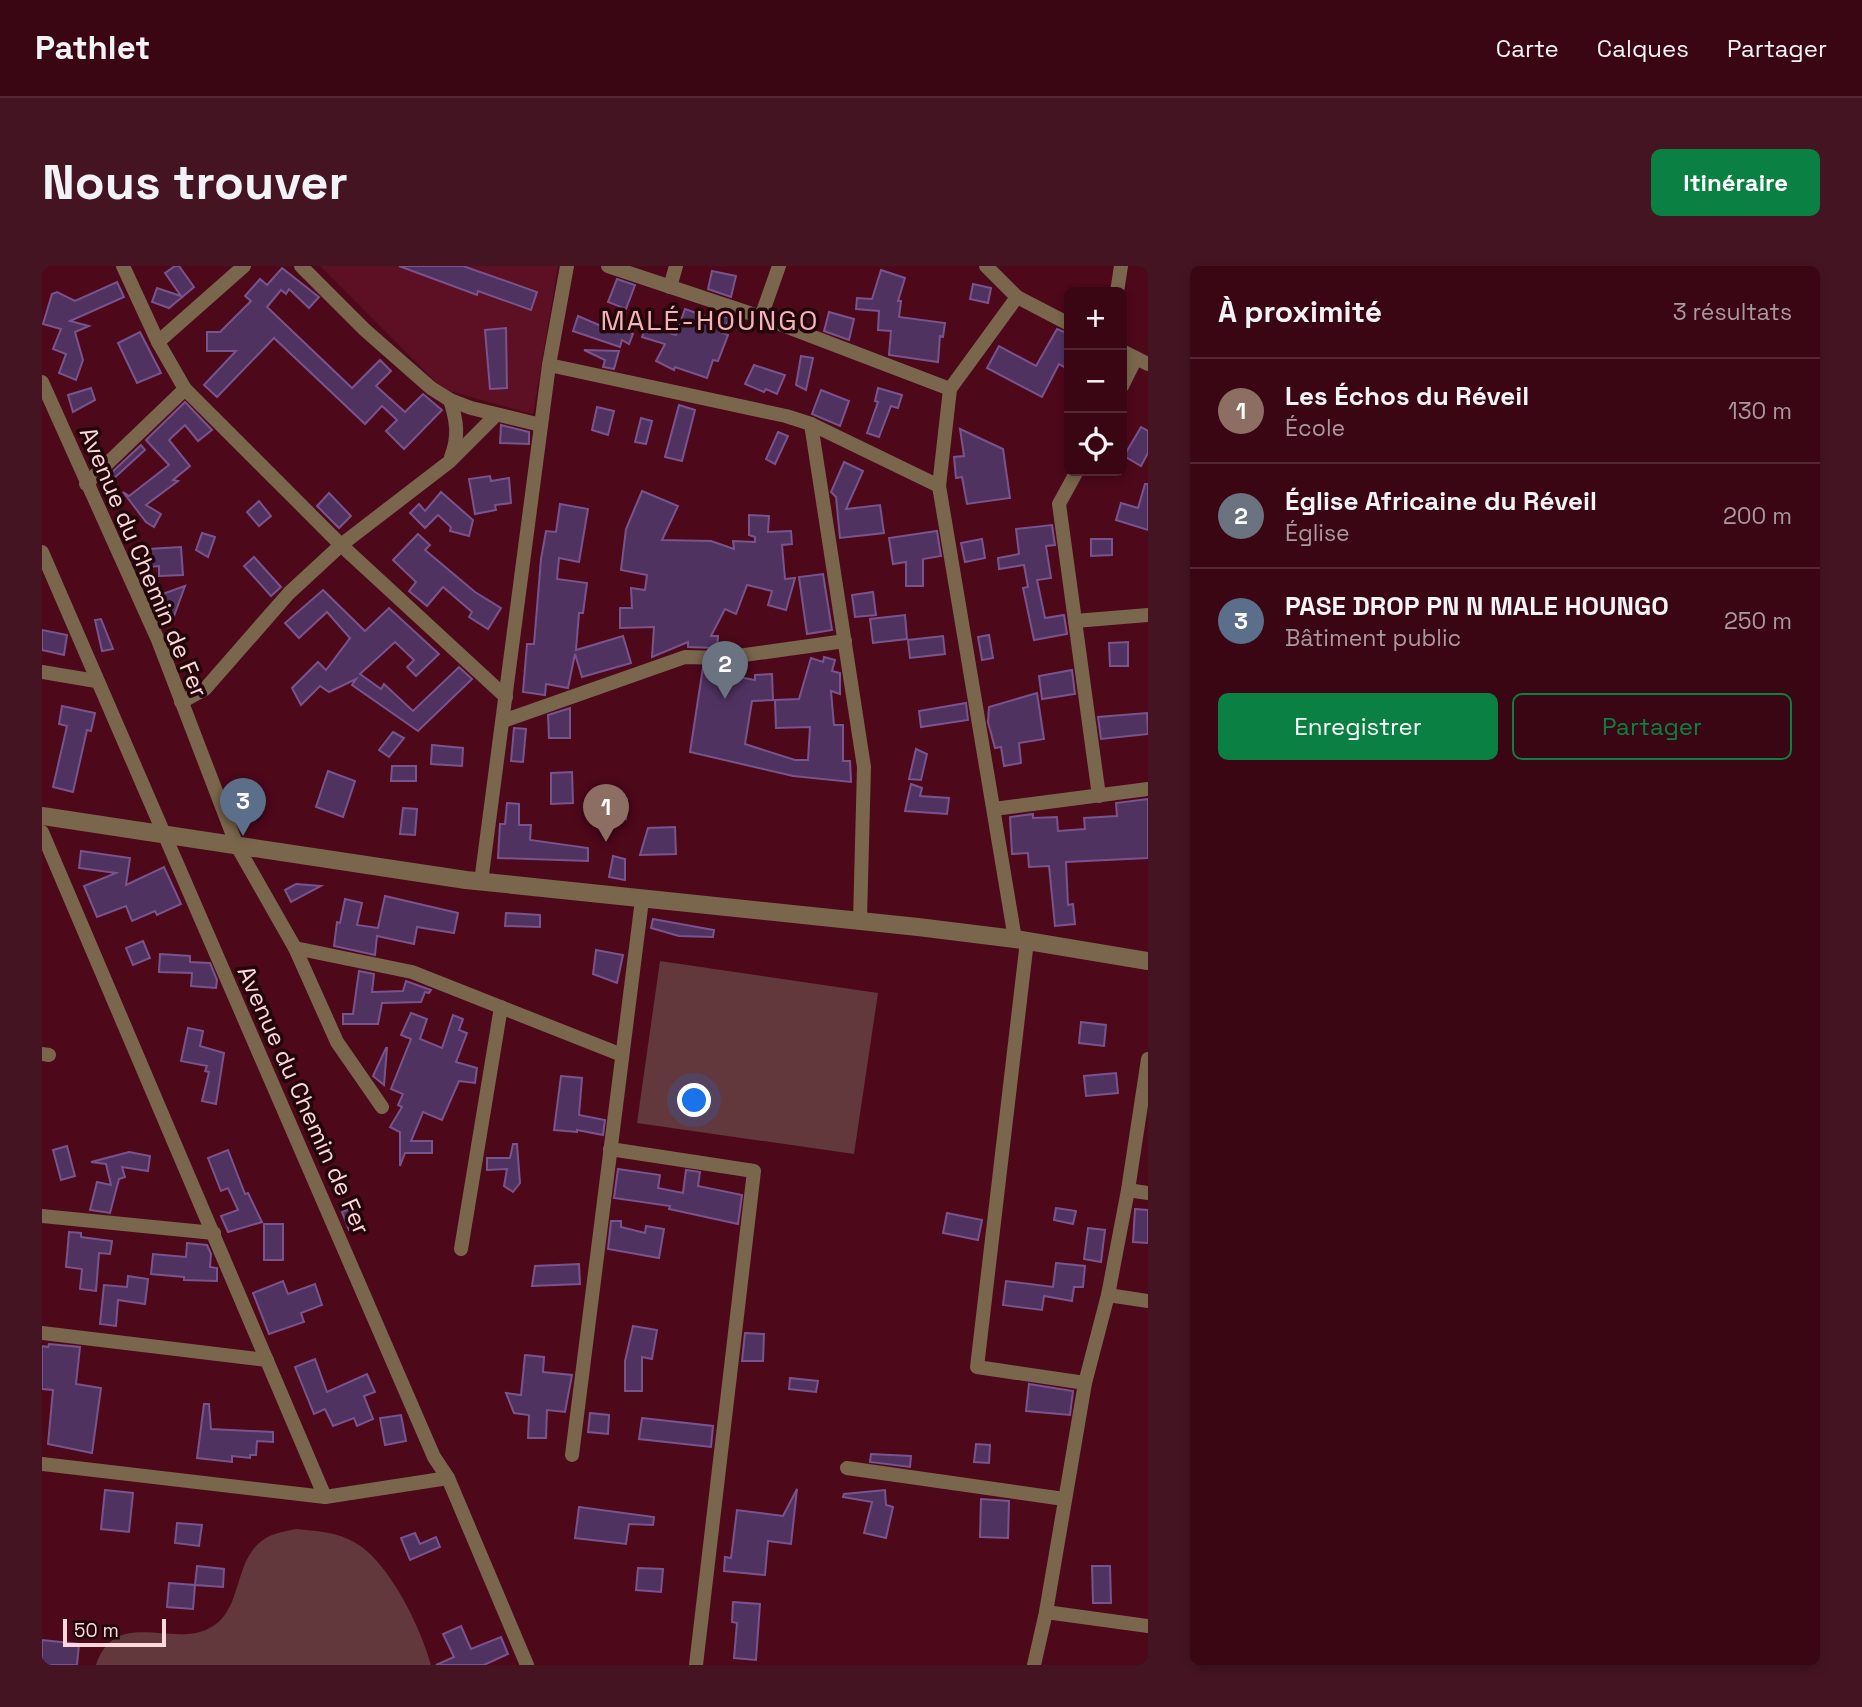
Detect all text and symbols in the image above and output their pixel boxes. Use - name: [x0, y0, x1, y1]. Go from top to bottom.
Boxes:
- text: Pathlet: [35, 27, 150, 69]
- text: Carte: [1496, 33, 1559, 64]
- text: Calques: [1597, 33, 1689, 64]
- text: Partager: [1727, 33, 1827, 64]
- button: Itinéraire: [1651, 149, 1820, 216]
- text: Nous trouver: [42, 151, 348, 213]
- map controls: [1064, 287, 1127, 476]
- button: +: [1064, 287, 1127, 350]
- text: À proximité: [1218, 292, 1382, 331]
- text: 3 résultats: [1673, 297, 1792, 327]
- district label: MALÉ-HOUNGO: [600, 302, 820, 338]
- button: −: [1064, 350, 1127, 413]
- text: Les Échos du Réveil: [1285, 379, 1529, 413]
- text: 1: [1236, 396, 1246, 426]
- text: 130 m: [1728, 396, 1792, 426]
- button: locate: [1064, 413, 1127, 476]
- text: École: [1285, 413, 1345, 443]
- street label: Avenue du Chemin de Fer: [73, 422, 215, 702]
- text: Église Africaine du Réveil: [1285, 484, 1597, 518]
- text: 2: [1234, 501, 1248, 531]
- text: 200 m: [1723, 501, 1792, 531]
- text: Église: [1285, 518, 1350, 548]
- text: PASE DROP PN N MALE HOUNGO: [1285, 589, 1669, 623]
- text: 3: [1234, 606, 1248, 636]
- text: 250 m: [1724, 606, 1792, 636]
- text: Bâtiment public: [1285, 623, 1461, 653]
- pin: 2: [702, 641, 748, 699]
- button: Enregistrer: [1218, 693, 1498, 760]
- button: Partager: [1512, 693, 1792, 760]
- pin: 3: [220, 778, 266, 836]
- pin: 1: [583, 784, 629, 842]
- street label: Avenue du Chemin de Fer: [231, 961, 377, 1239]
- your location: [677, 1083, 711, 1117]
- scale bar: [63, 1616, 166, 1648]
- text: 50 m: [74, 1618, 119, 1643]

